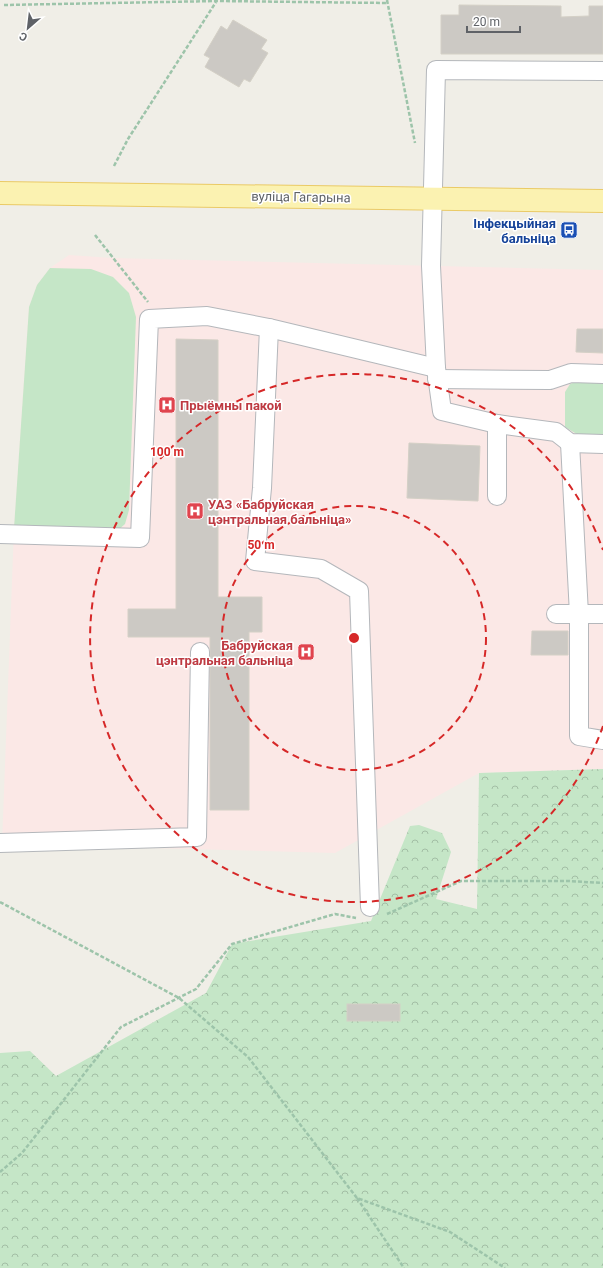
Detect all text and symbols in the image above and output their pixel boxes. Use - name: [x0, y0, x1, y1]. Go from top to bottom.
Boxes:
- north arrow: [8, 8, 48, 48]
- scale bar: [467, 8, 520, 34]
- text: 20 m: [473, 15, 500, 29]
- text: С: [17, 29, 30, 44]
- street label: вуліца Гагарына: [251, 189, 351, 205]
- place label: Інфекцыйная бальніца: [473, 216, 556, 246]
- bus stop icon: Інфекцыйная бальніца: [559, 220, 579, 240]
- hospital icon: Прыёмны пакой: [157, 395, 177, 415]
- place label: Прыёмны пакой: [180, 398, 282, 413]
- text: 100 m: [150, 445, 184, 459]
- place label: УАЗ «Бабруйская цэнтральная бальніца»: [208, 497, 352, 527]
- hospital icon: УАЗ «Бабруйская цэнтральная бальніца»: [185, 501, 205, 521]
- text: 50 m: [247, 538, 275, 552]
- centre of rings: [347, 631, 361, 645]
- place label: Бабруйская цэнтральная бальніца: [156, 638, 293, 668]
- hospital icon: Бабруйская цэнтральная бальніца: [296, 642, 316, 662]

